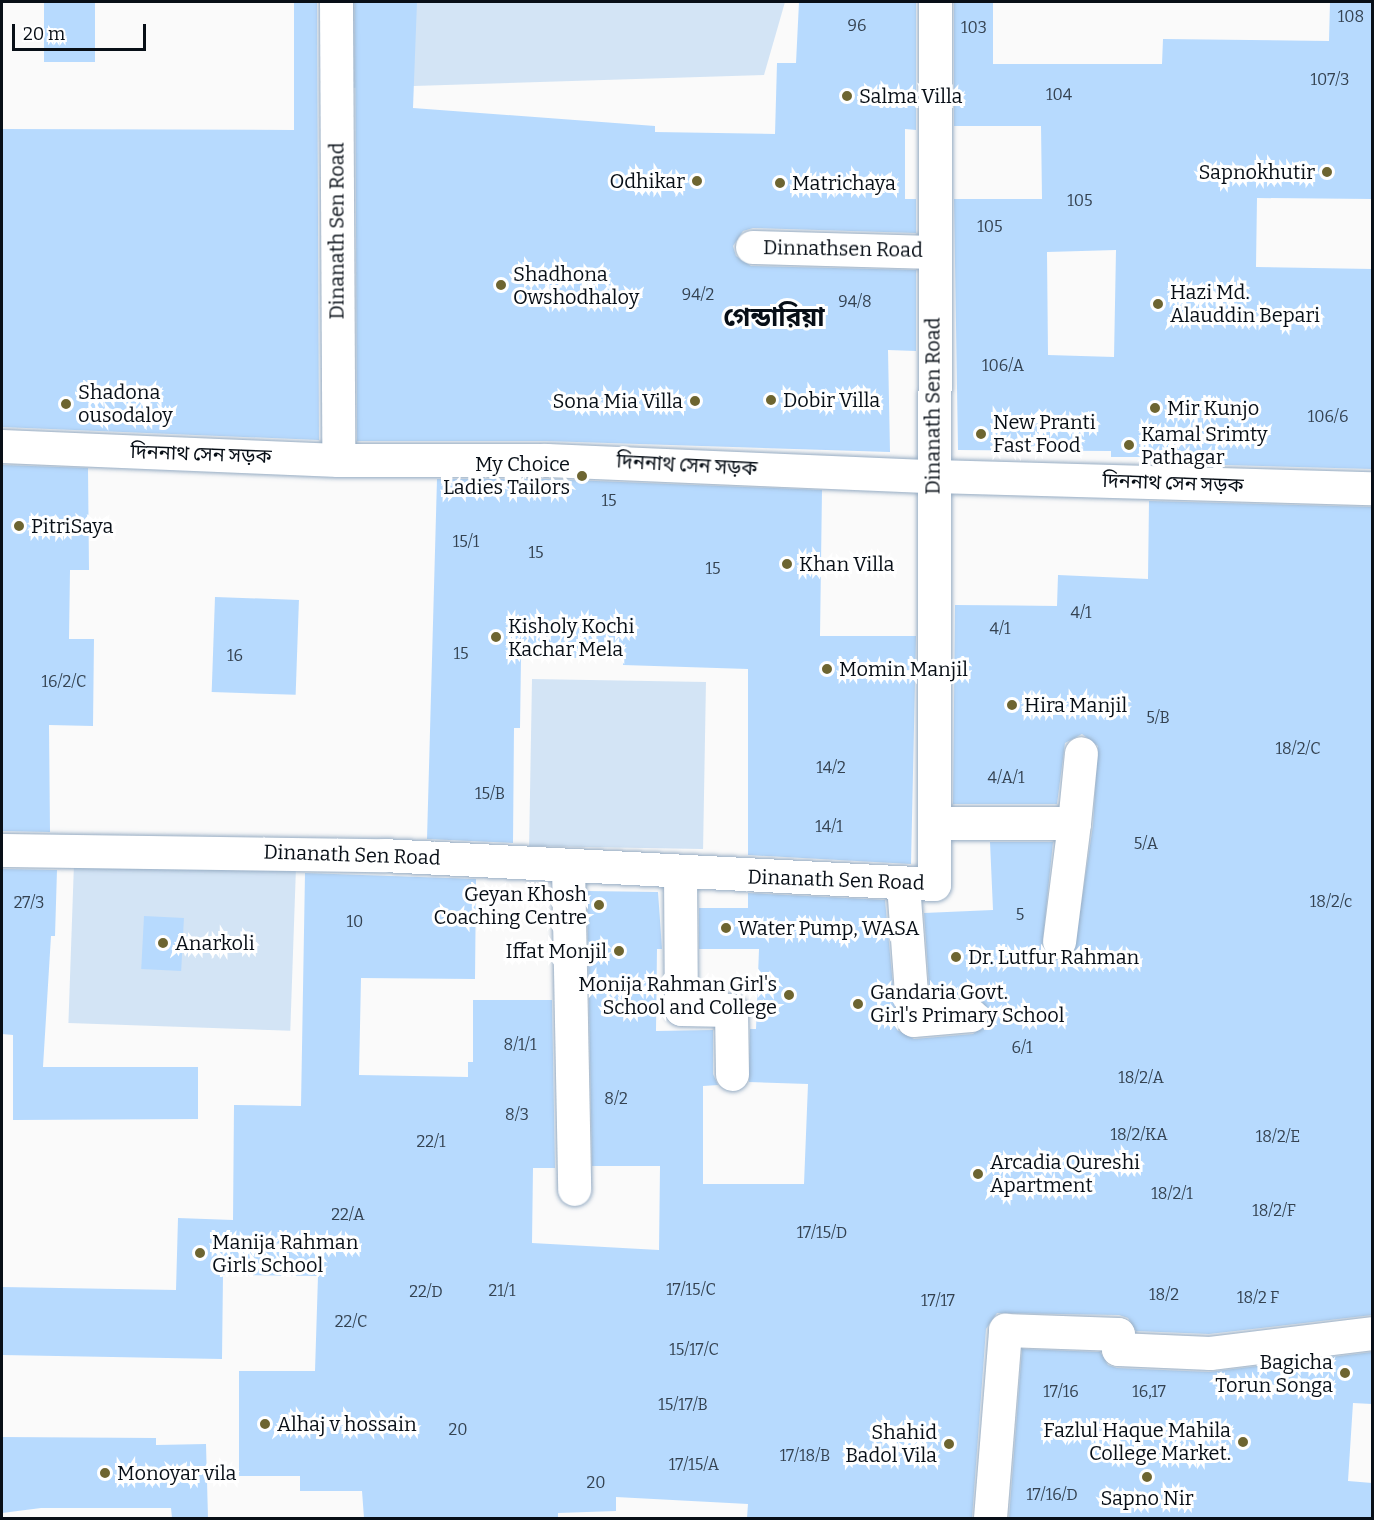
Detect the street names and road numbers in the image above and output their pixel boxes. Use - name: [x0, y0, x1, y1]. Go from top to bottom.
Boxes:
- street label: Dinanath Sen Road: [325, 142, 349, 320]
- street label: Dinnathsen Road: [763, 236, 923, 262]
- street label: Dinanath Sen Road: [921, 317, 945, 495]
- street label: দিননাথ সেন সড়ক: [130, 440, 272, 468]
- street label: দিননাথ সেন সড়ক: [616, 449, 758, 481]
- street label: দিননাথ সেন সড়ক: [1102, 469, 1244, 497]
- street label: Dinanath Sen Road: [263, 840, 441, 870]
- street label: Dinanath Sen Road: [747, 865, 925, 895]

